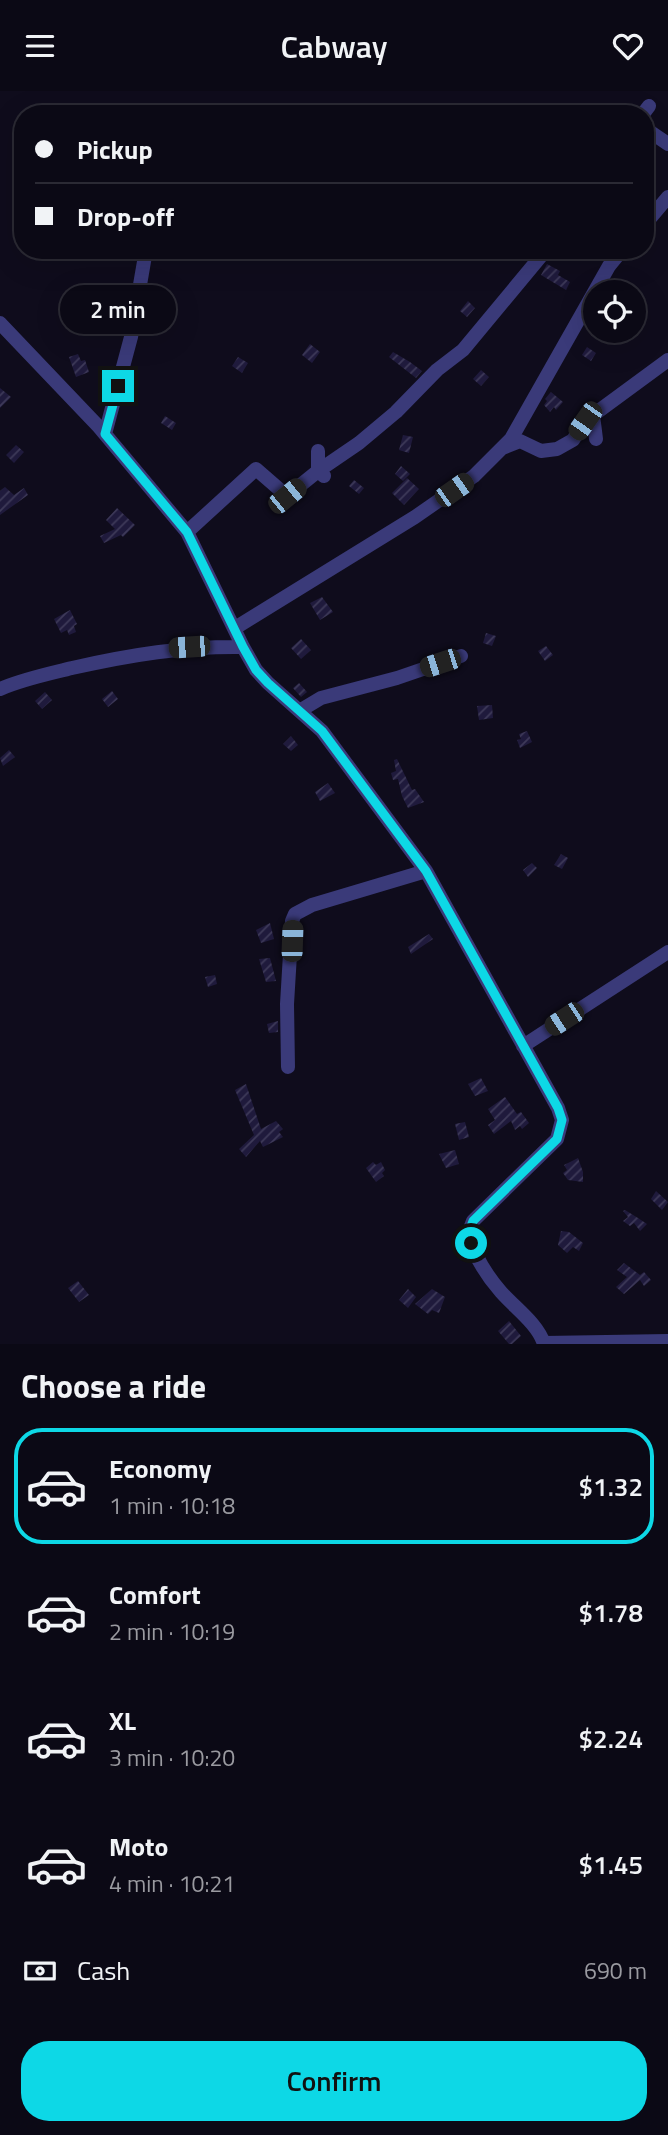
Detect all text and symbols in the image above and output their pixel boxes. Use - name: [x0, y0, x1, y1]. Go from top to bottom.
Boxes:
- text: Cabway: [280, 22, 388, 70]
- icon: menu: [21, 27, 59, 65]
- icon: heart: [609, 27, 647, 65]
- text: Pickup: [77, 130, 153, 169]
- text: Drop-off: [77, 197, 174, 236]
- map controls: [583, 280, 646, 343]
- button: locate: [583, 280, 646, 343]
- callout: 2 min: [60, 285, 176, 334]
- text: 2 min: [90, 292, 146, 327]
- route end: [102, 370, 134, 402]
- car: [565, 398, 606, 444]
- car: [431, 469, 478, 511]
- car: [265, 475, 310, 517]
- car: [168, 635, 211, 659]
- car: [417, 647, 464, 679]
- car: [281, 920, 304, 962]
- car: [541, 999, 588, 1039]
- route start: [455, 1227, 487, 1259]
- text: Choose a ride: [21, 1362, 206, 1410]
- text: Economy: [109, 1449, 211, 1488]
- icon: car: [25, 1455, 88, 1518]
- text: $1.32: [579, 1467, 643, 1506]
- text: 1 min · 10:18: [109, 1488, 235, 1523]
- text: Comfort: [109, 1575, 201, 1614]
- icon: car: [25, 1581, 88, 1644]
- text: $1.78: [579, 1593, 643, 1632]
- text: 2 min · 10:19: [109, 1614, 235, 1649]
- text: XL: [109, 1701, 136, 1740]
- icon: car: [25, 1707, 88, 1770]
- text: $2.24: [579, 1719, 643, 1758]
- text: 3 min · 10:20: [109, 1740, 235, 1775]
- text: Moto: [109, 1827, 168, 1866]
- icon: car: [25, 1833, 88, 1896]
- text: $1.45: [579, 1845, 643, 1884]
- text: 4 min · 10:21: [109, 1866, 235, 1901]
- text: Cash: [77, 1951, 130, 1990]
- icon: cash: [21, 1952, 59, 1990]
- text: 690 m: [584, 1953, 647, 1988]
- button: Confirm: [21, 2041, 647, 2121]

